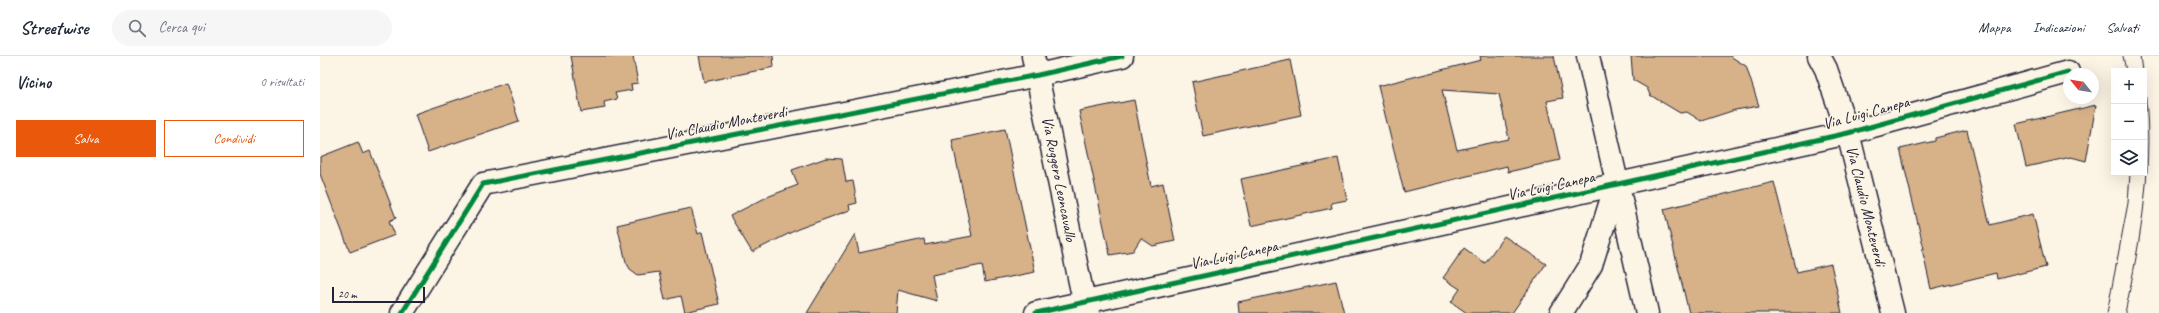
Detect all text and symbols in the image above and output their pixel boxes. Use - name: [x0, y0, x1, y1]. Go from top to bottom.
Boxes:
- search box: [112, 10, 392, 46]
- text: Streetwise: [20, 16, 88, 40]
- icon: search: [126, 17, 148, 39]
- text: Cerca qui: [158, 18, 205, 37]
- text: Mappa: [1978, 19, 2011, 36]
- text: Indicazioni: [2033, 19, 2084, 36]
- text: Salvati: [2106, 19, 2139, 36]
- north arrow: [2063, 68, 2099, 104]
- map controls: [2111, 68, 2147, 176]
- button: +: [2111, 68, 2147, 104]
- text: Vicino: [16, 72, 51, 93]
- text: 0 risultati: [260, 74, 304, 90]
- street label: Via Luigi Canepa: [1821, 91, 1913, 134]
- street label: Via Claudio Monteverdi: [664, 101, 790, 145]
- button: −: [2111, 104, 2147, 140]
- street label: Via Ruggero Leoncavallo: [1037, 115, 1081, 244]
- button: Salva: [16, 120, 156, 157]
- button: Condividi: [164, 120, 304, 157]
- button: layers: [2111, 140, 2147, 176]
- street label: Via Claudio Monteverdi: [1841, 144, 1891, 270]
- street label: Via Luigi Canepa: [1506, 167, 1598, 205]
- street label: Via Luigi Canepa: [1189, 236, 1281, 274]
- scale bar: [332, 285, 425, 304]
- text: 20 m: [338, 287, 357, 301]

